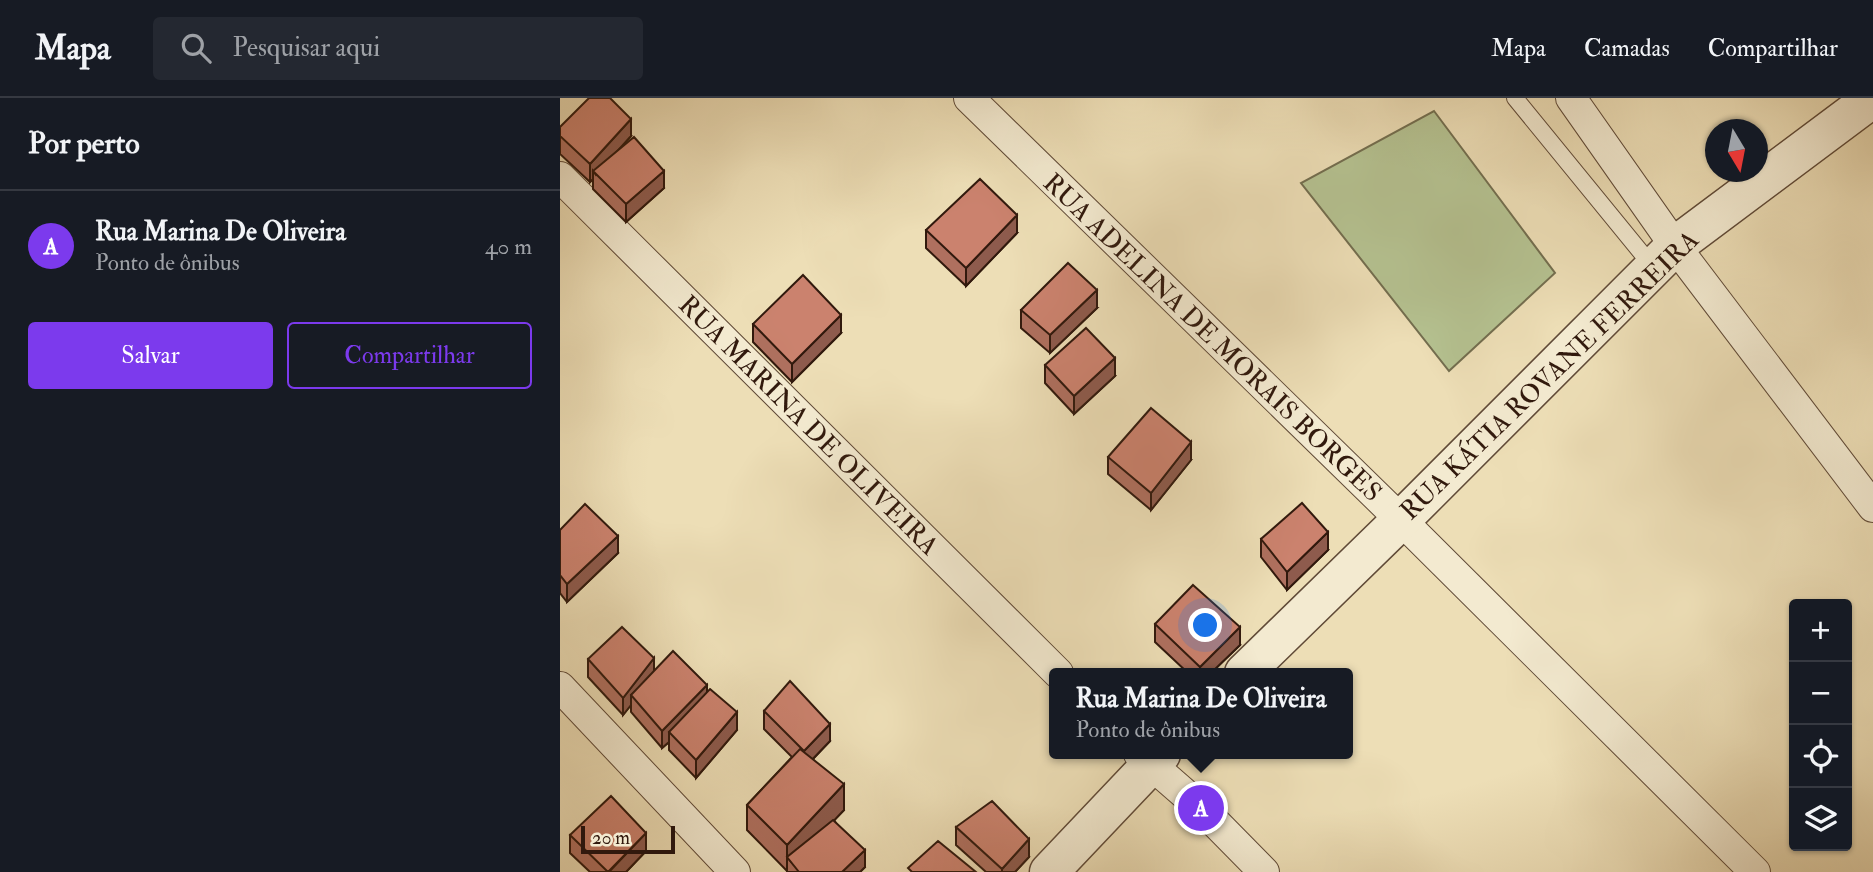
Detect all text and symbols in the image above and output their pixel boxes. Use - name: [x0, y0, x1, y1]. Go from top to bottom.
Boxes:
- search box: [153, 17, 643, 80]
- text: Mapa: [35, 28, 111, 69]
- icon: search: [177, 29, 215, 67]
- text: Pesquisar aqui: [233, 32, 380, 64]
- text: Mapa: [1491, 33, 1546, 64]
- text: Camadas: [1584, 33, 1670, 64]
- text: Compartilhar: [1708, 33, 1838, 64]
- north arrow: [1705, 119, 1768, 182]
- text: Por perto: [28, 125, 140, 162]
- street label: RUA ADELINA DE MORAIS BORGES: [1036, 167, 1388, 509]
- text: Rua Marina De Oliveira: [95, 216, 346, 248]
- street label: RUA KÁTIA ROVANE FERREIRA: [1392, 223, 1706, 527]
- text: A: [44, 232, 58, 261]
- text: 40 m: [485, 232, 532, 261]
- text: Ponto de ônibus: [95, 248, 240, 277]
- street label: RUA MARINA DE OLIVEIRA: [672, 289, 945, 563]
- button: Salvar: [28, 322, 273, 389]
- button: Compartilhar: [287, 322, 532, 389]
- map controls: [1789, 599, 1852, 851]
- button: +: [1789, 599, 1852, 662]
- your location: [1188, 608, 1222, 642]
- button: −: [1789, 662, 1852, 725]
- popup: [1049, 668, 1353, 759]
- text: Rua Marina De Oliveira: [1076, 683, 1327, 715]
- text: Ponto de ônibus: [1076, 715, 1220, 744]
- button: locate: [1789, 725, 1852, 788]
- pin: A: [1178, 782, 1224, 834]
- button: layers: [1789, 788, 1852, 851]
- scale bar: [581, 823, 676, 855]
- text: 20 m: [592, 826, 630, 850]

